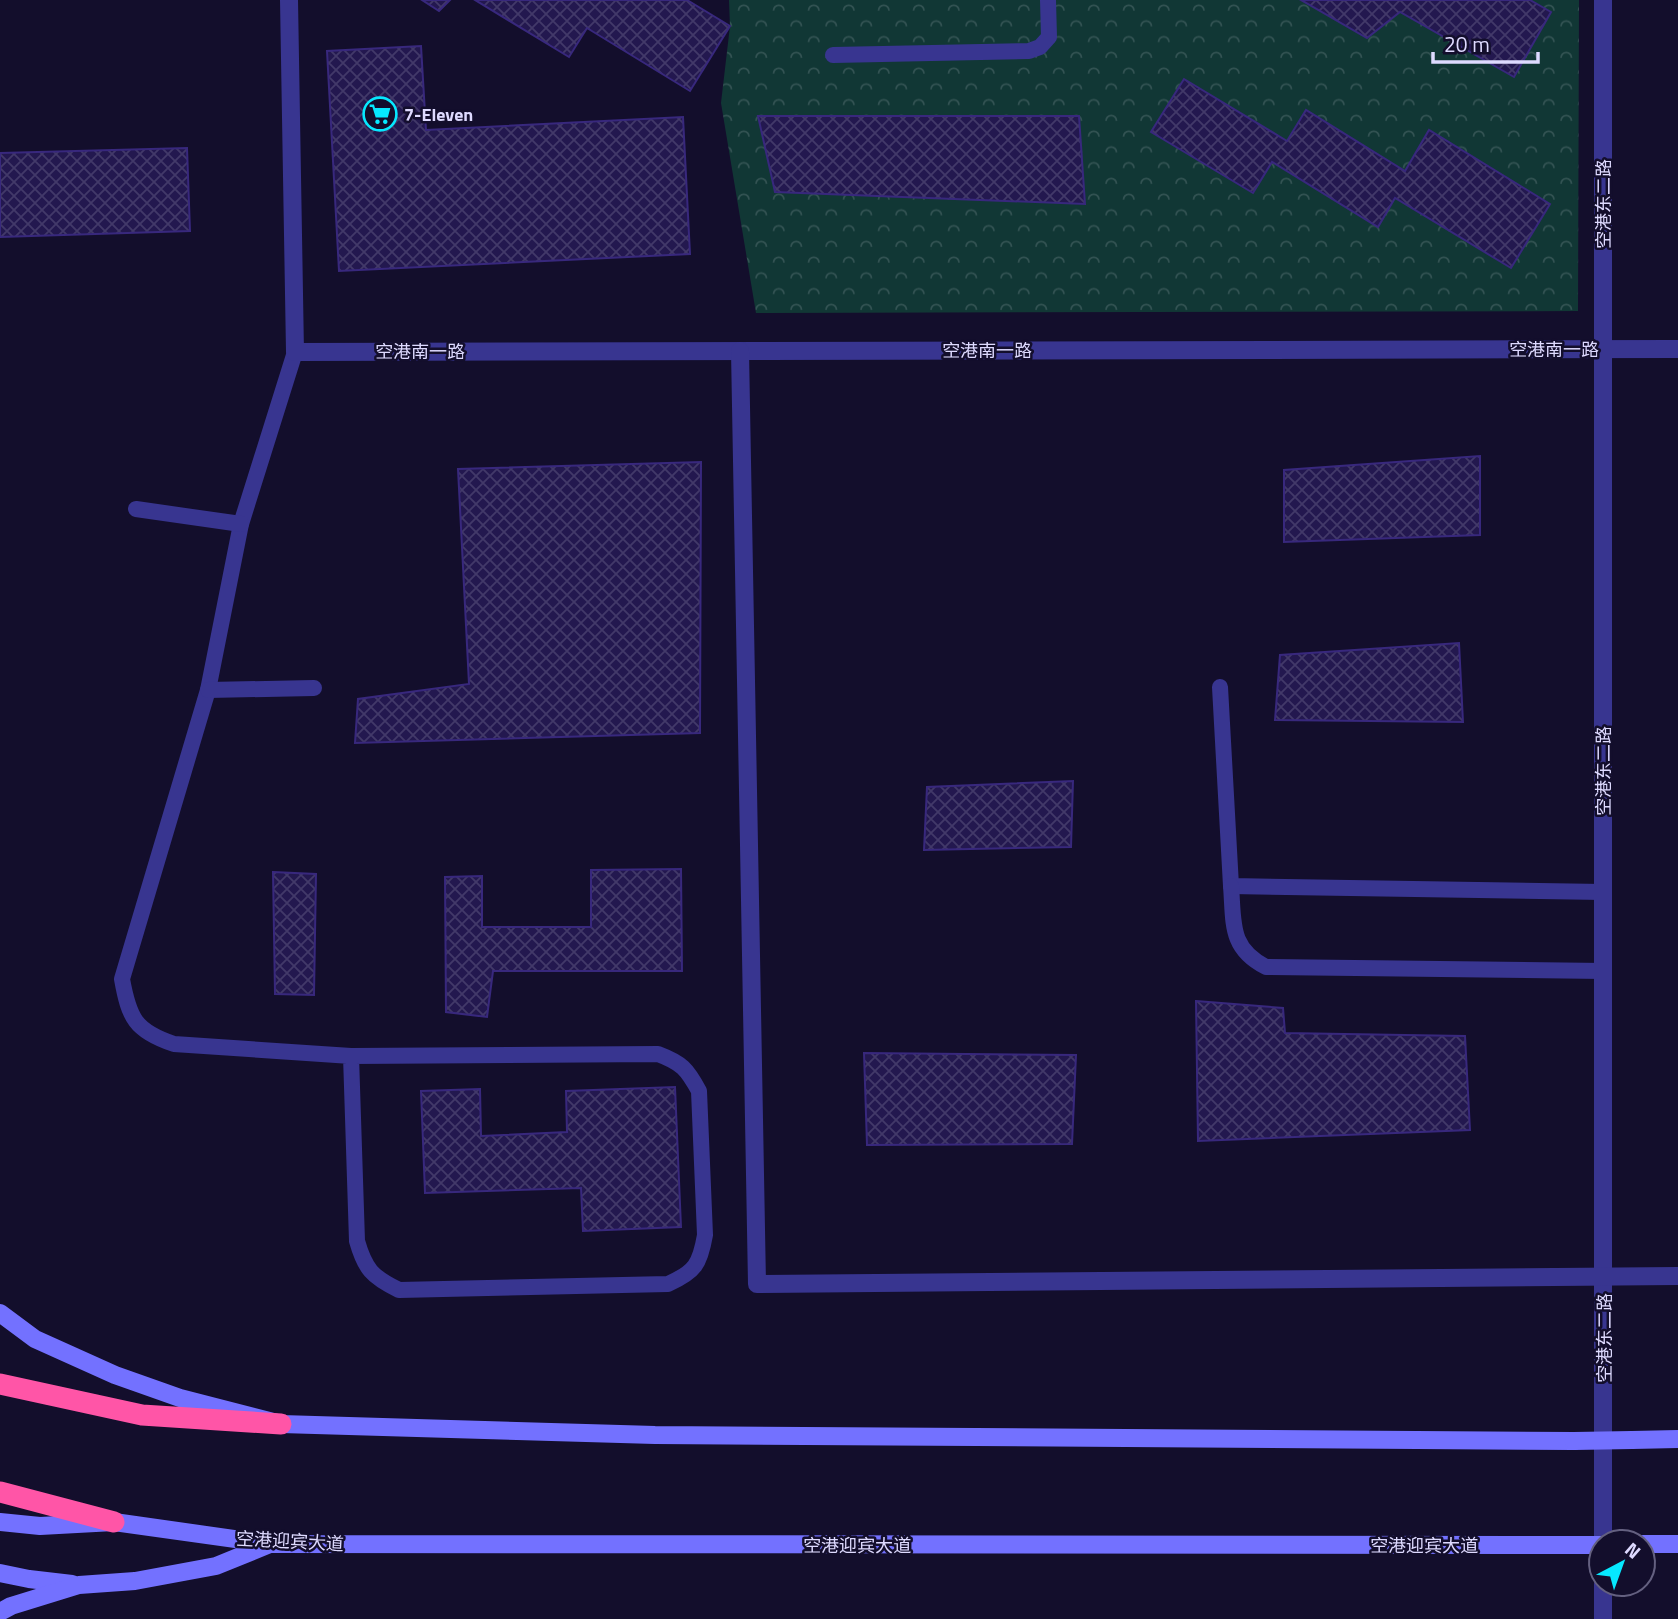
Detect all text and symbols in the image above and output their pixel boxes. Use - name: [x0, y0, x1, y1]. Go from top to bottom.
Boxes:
- scale bar: [1433, 21, 1538, 65]
- text: 20 m: [1444, 28, 1490, 60]
- supermarket icon: 7-Eleven: [361, 95, 399, 133]
- place label: 7-Eleven: [404, 101, 473, 128]
- street label: 空港东二路: [1590, 159, 1617, 249]
- street label: 空港南一路: [1509, 336, 1599, 363]
- street label: 空港南一路: [942, 337, 1032, 364]
- street label: 空港南一路: [375, 338, 465, 365]
- street label: 空港东二路: [1590, 726, 1617, 816]
- street label: 空港东二路: [1591, 1293, 1618, 1383]
- street label: 空港迎宾大道: [235, 1525, 345, 1557]
- north arrow: [1587, 1528, 1657, 1598]
- street label: 空港迎宾大道: [803, 1532, 911, 1559]
- street label: 空港迎宾大道: [1370, 1532, 1478, 1559]
- text: N: [1619, 1535, 1648, 1565]

